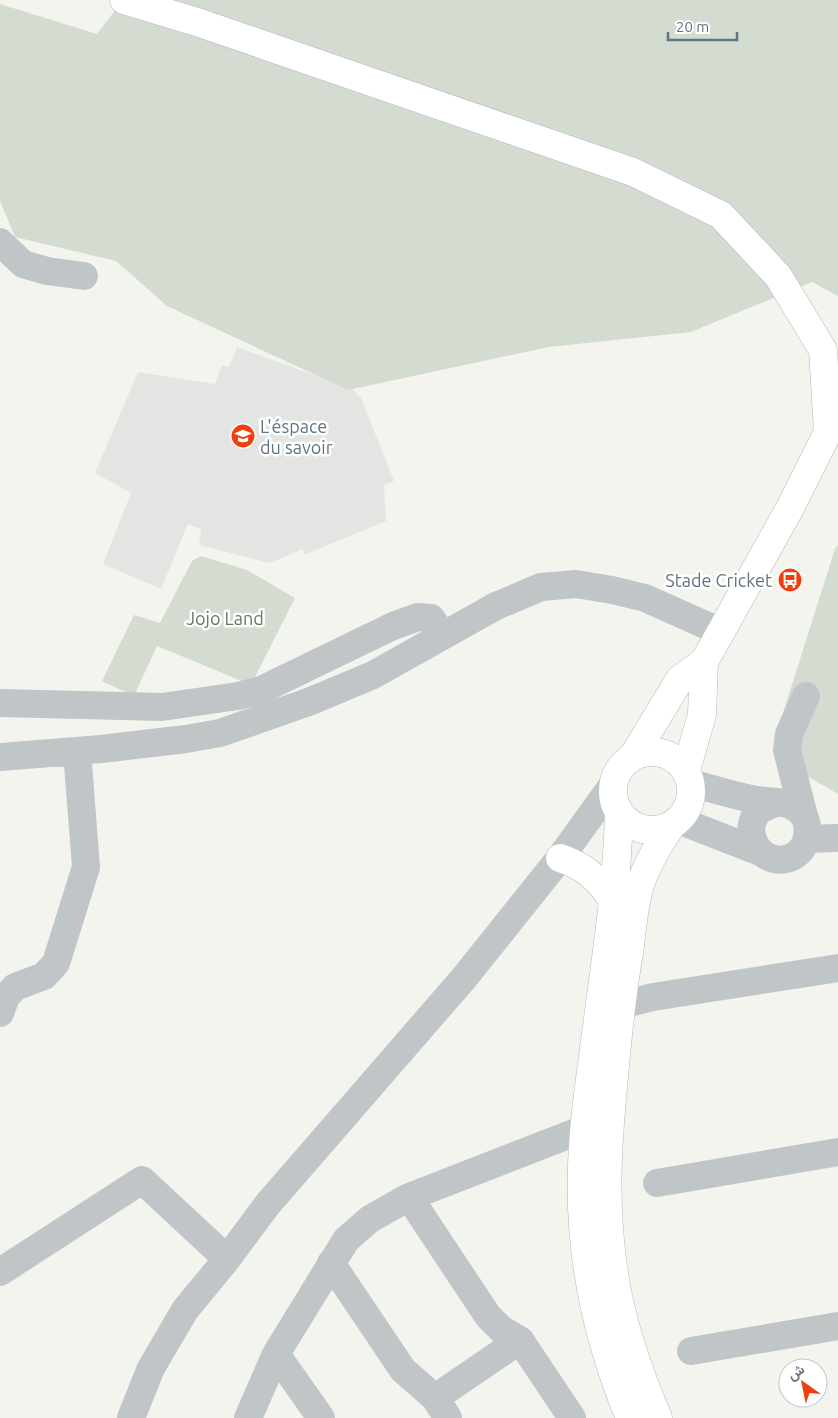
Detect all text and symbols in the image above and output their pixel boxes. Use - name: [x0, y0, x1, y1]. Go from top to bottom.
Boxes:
- scale bar: [668, 10, 737, 42]
- text: 20 m: [676, 18, 709, 35]
- place label: L'éspace du savoir: [260, 416, 333, 457]
- school or university icon: L'éspace du savoir: [230, 423, 256, 449]
- bus stop icon: Stade Cricket: [777, 567, 803, 593]
- place label: Stade Cricket: [665, 570, 772, 590]
- park label: Jojo Land: [186, 608, 264, 628]
- north arrow: [778, 1358, 828, 1408]
- text: ش: [785, 1361, 808, 1384]

